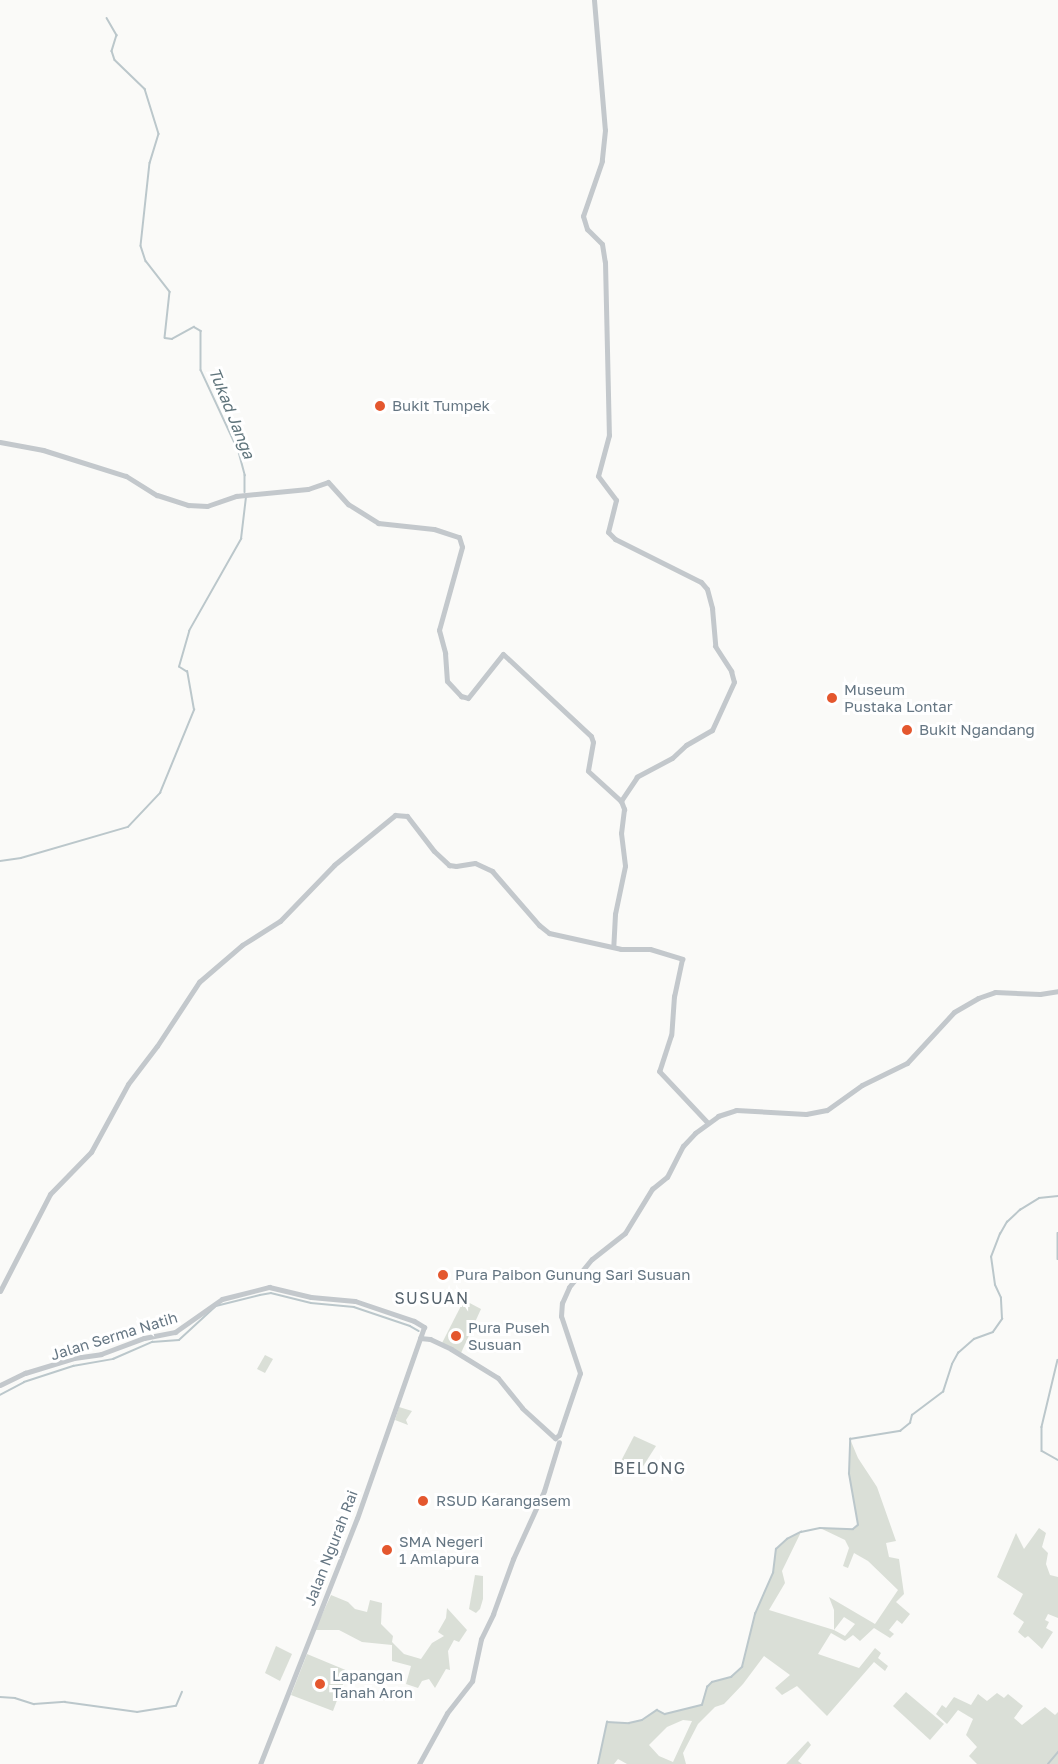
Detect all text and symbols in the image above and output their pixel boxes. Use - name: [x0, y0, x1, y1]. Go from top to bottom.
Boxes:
- water label: Tukad Janga: [205, 365, 259, 461]
- place label: Bukit Tumpek: [392, 397, 490, 415]
- marker: Bukit Tumpek: [373, 399, 387, 413]
- place label: Museum Pustaka Lontar: [844, 680, 953, 715]
- marker: Museum Pustaka Lontar: [825, 691, 839, 705]
- place label: Bukit Ngandang: [919, 721, 1035, 739]
- marker: Bukit Ngandang: [900, 723, 914, 737]
- place label: Pura Paibon Gunung Sari Susuan: [455, 1266, 690, 1284]
- marker: Pura Paibon Gunung Sari Susuan: [436, 1268, 450, 1282]
- district label: SUSUAN: [394, 1288, 470, 1308]
- street label: Jalan Serma Natih: [48, 1308, 180, 1364]
- place label: Pura Puseh Susuan: [468, 1318, 550, 1353]
- marker: Pura Puseh Susuan: [449, 1329, 463, 1343]
- district label: BELONG: [613, 1458, 687, 1478]
- street label: Jalan Ngurah Rai: [301, 1488, 361, 1608]
- marker: RSUD Karangasem: [414, 1492, 432, 1510]
- place label: RSUD Karangasem: [436, 1492, 571, 1510]
- place label: SMA Negeri 1 Amlapura: [399, 1532, 483, 1567]
- marker: SMA Negeri 1 Amlapura: [380, 1543, 394, 1557]
- place label: Lapangan Tanah Aron: [332, 1666, 413, 1701]
- marker: Lapangan Tanah Aron: [313, 1677, 327, 1691]

